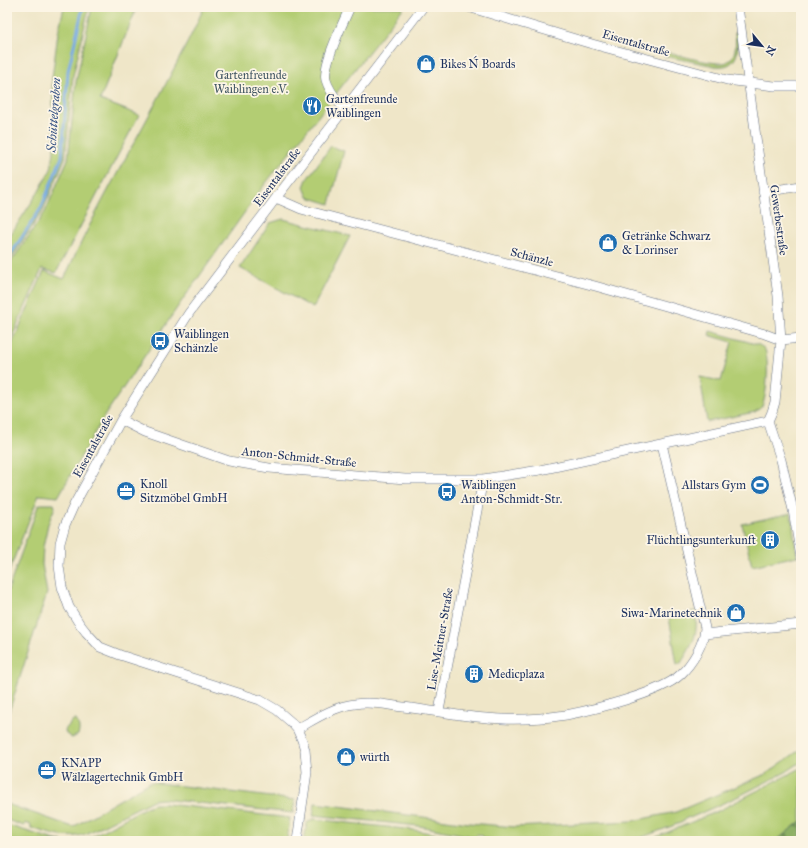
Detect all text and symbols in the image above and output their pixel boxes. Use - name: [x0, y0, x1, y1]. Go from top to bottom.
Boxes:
- north arrow: [742, 26, 782, 66]
- street label: Eisentalstraße: [601, 27, 671, 59]
- text: N: [762, 43, 778, 58]
- shop icon: Bikes Ń Boards: [415, 53, 437, 75]
- place label: Bikes Ń Boards: [440, 55, 515, 71]
- park label: Gartenfreunde Waiblingen e.V.: [214, 68, 288, 97]
- water label: Schüttelgraben: [43, 77, 65, 154]
- place label: Gartenfreunde Waiblingen: [326, 92, 397, 121]
- restaurant icon: Gartenfreunde Waiblingen: [301, 95, 323, 117]
- street label: Eisentalstraße: [250, 145, 304, 209]
- street label: Gewerbestraße: [767, 184, 791, 256]
- place label: Getränke Schwarz & Lorinser: [622, 229, 711, 257]
- shop icon: Getränke Schwarz & Lorinser: [597, 232, 619, 254]
- street label: Schänzle: [509, 245, 555, 269]
- place label: Waiblingen Schänzle: [174, 327, 230, 355]
- bus stop icon: Waiblingen Schänzle: [149, 330, 171, 352]
- street label: Eisentalstraße: [70, 412, 116, 480]
- street label: Anton-Schmidt-Straße: [240, 444, 357, 470]
- sports icon: Allstars Gym: [749, 474, 771, 496]
- place label: Knoll Sitzmöbel GmbH: [140, 477, 228, 505]
- place label: Waiblingen Anton-Schmidt-Str.: [460, 478, 562, 506]
- place label: Allstars Gym: [681, 478, 746, 492]
- office icon: Knoll Sitzmöbel GmbH: [115, 480, 137, 502]
- bus stop icon: Waiblingen Anton-Schmidt-Str.: [436, 481, 458, 503]
- building icon: Flüchtlingsunterkunft: [759, 529, 781, 551]
- place label: Flüchtlingsunterkunft: [646, 533, 757, 548]
- street label: Lise-Meitner-Straße: [424, 587, 456, 691]
- shop icon: Siwa-Marinetechnik: [725, 602, 747, 624]
- place label: Siwa-Marinetechnik: [621, 606, 722, 620]
- building icon: Medicplaza: [463, 663, 485, 685]
- place label: Medicplaza: [488, 667, 545, 681]
- shop icon: würth: [335, 746, 357, 768]
- place label: würth: [360, 750, 390, 764]
- place label: KNAPP Wälzlagertechnik GmbH: [61, 756, 183, 785]
- office icon: KNAPP Wälzlagertechnik GmbH: [36, 759, 58, 781]

